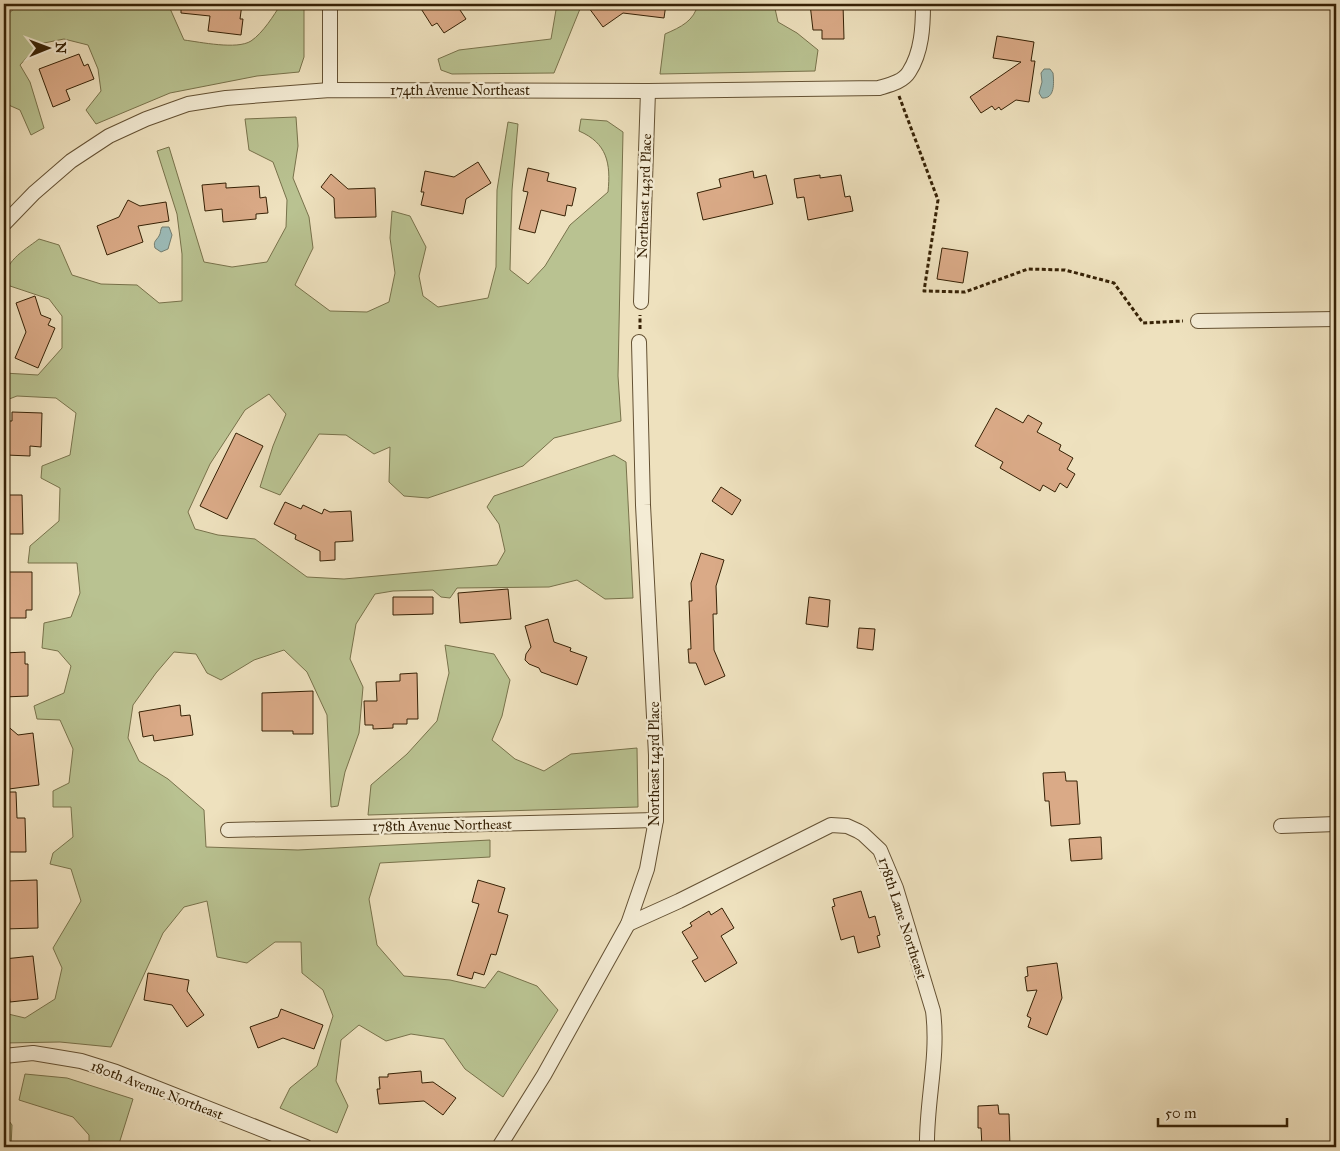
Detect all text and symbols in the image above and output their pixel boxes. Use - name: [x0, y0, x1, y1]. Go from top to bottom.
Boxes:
- north arrow: [22, 22, 72, 72]
- text: N: [52, 42, 69, 54]
- street label: 174th Avenue Northeast: [390, 82, 530, 99]
- street label: Northeast 143rd Place: [634, 133, 655, 259]
- street label: Northeast 143rd Place: [646, 701, 663, 827]
- street label: 178th Avenue Northeast: [372, 816, 512, 835]
- street label: 178th Lane Northeast: [875, 855, 930, 981]
- street label: 180th Avenue Northeast: [88, 1057, 225, 1124]
- scale bar: [1158, 1096, 1286, 1128]
- text: 50 m: [1165, 1104, 1197, 1122]

